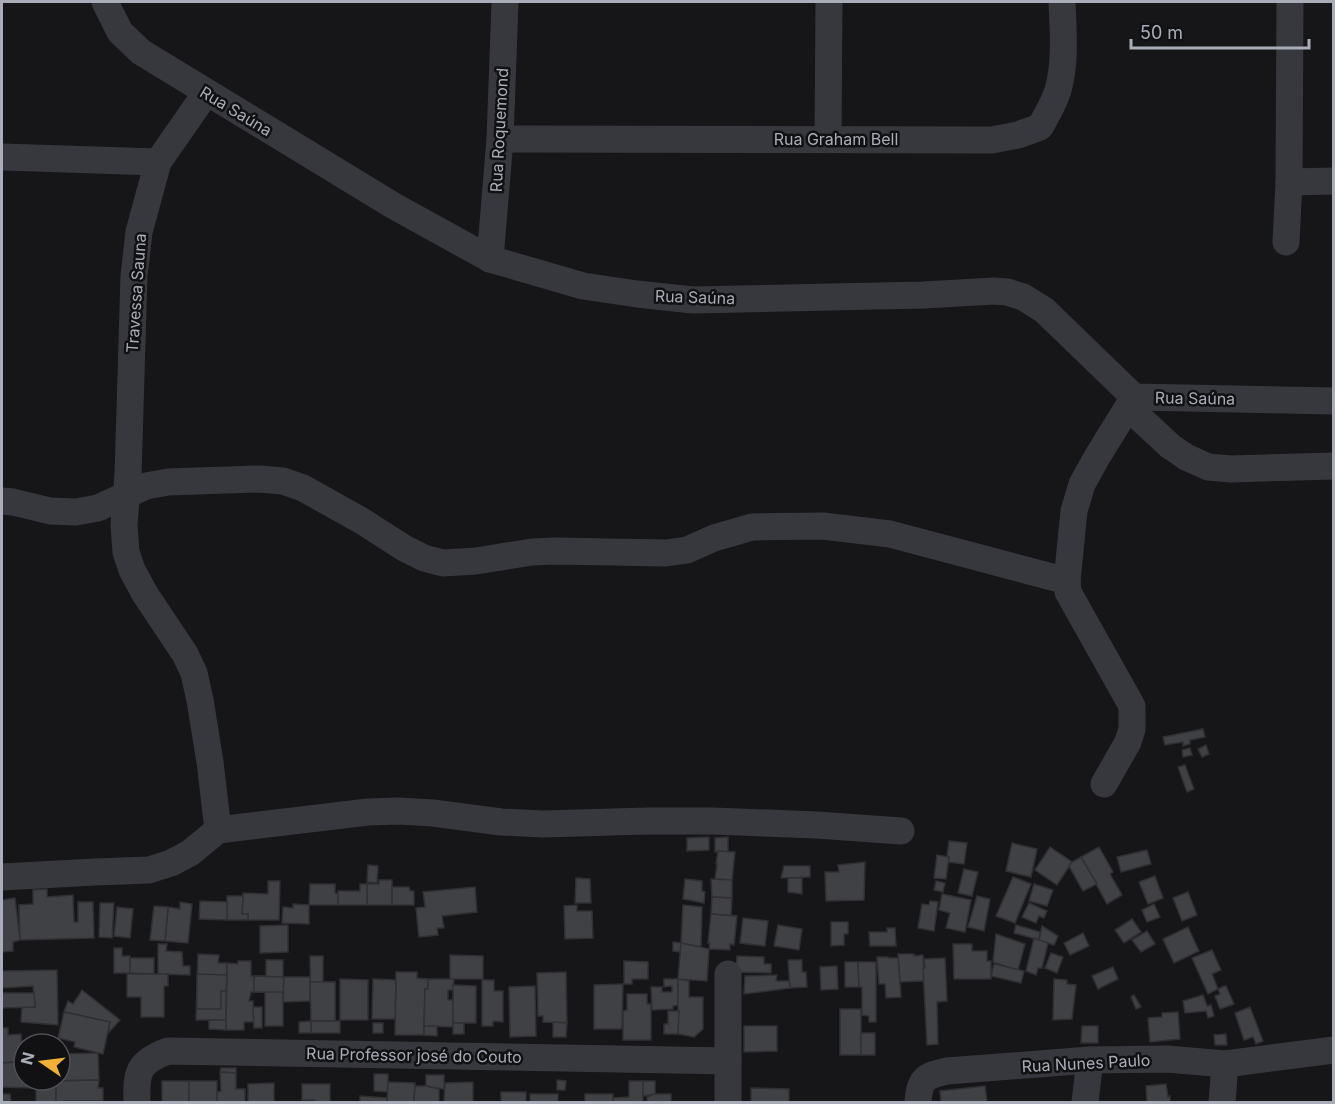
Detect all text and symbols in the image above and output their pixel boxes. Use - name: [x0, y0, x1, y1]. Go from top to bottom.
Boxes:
- scale bar: [1131, 12, 1310, 50]
- text: 50 m: [1140, 22, 1183, 43]
- street label: Rua Roquemond: [486, 67, 512, 193]
- street label: Rua Saúna: [196, 82, 276, 140]
- street label: Rua Graham Bell: [774, 129, 898, 149]
- street label: Travessa Sauna: [122, 233, 150, 353]
- street label: Rua Saúna: [654, 286, 736, 308]
- street label: Rua Saúna: [1155, 387, 1235, 409]
- north arrow: [12, 1032, 72, 1092]
- street label: Rua Professor josé do Couto: [306, 1043, 522, 1067]
- text: N: [16, 1050, 39, 1067]
- street label: Rua Nunes Paulo: [1021, 1050, 1151, 1076]

